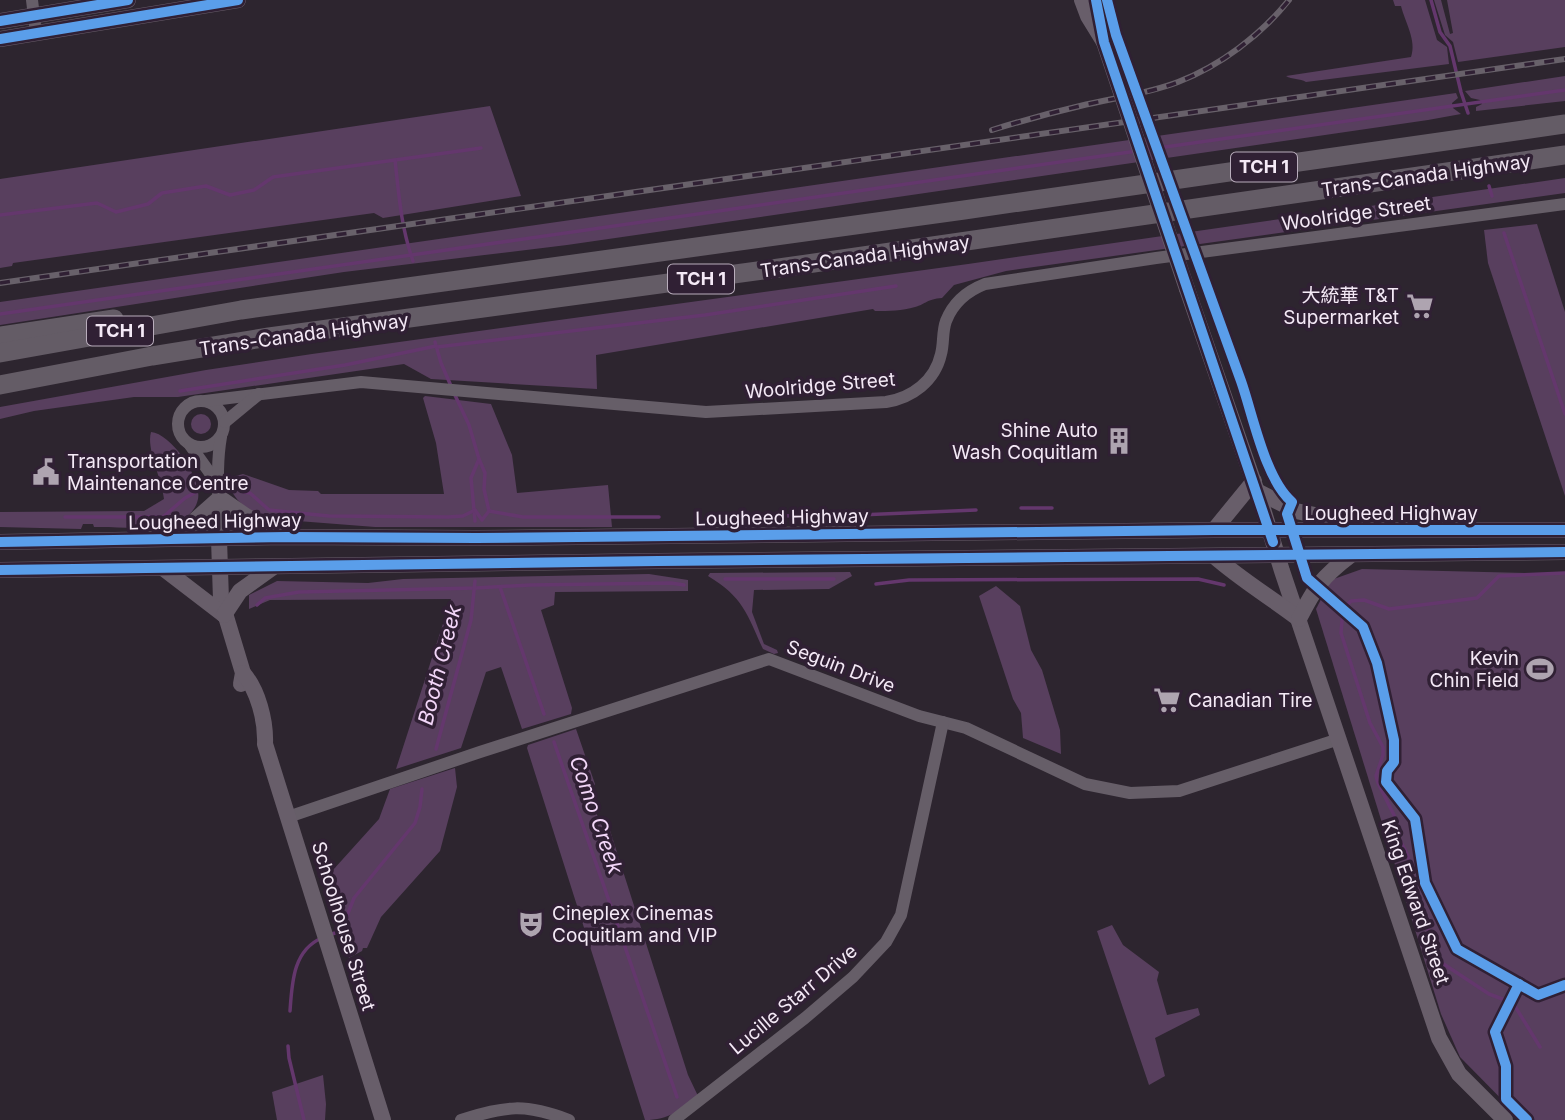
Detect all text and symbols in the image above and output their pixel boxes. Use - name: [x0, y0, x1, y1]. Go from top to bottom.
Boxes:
- street label: Trans-Canada Highway: [1320, 149, 1533, 202]
- road number: TCH 1: [1231, 152, 1297, 182]
- street label: Woolridge Street: [1280, 192, 1432, 235]
- street label: Trans-Canada Highway: [759, 230, 972, 283]
- road number: TCH 1: [668, 264, 734, 293]
- place label: 大統華 T&T Supermarket: [1283, 284, 1399, 329]
- supermarket icon: 大統華 T&T Supermarket: [1405, 291, 1435, 321]
- street label: Trans-Canada Highway: [198, 308, 411, 361]
- road number: TCH 1: [87, 316, 153, 346]
- street label: Woolridge Street: [744, 367, 896, 404]
- place label: Shine Auto Wash Coquitlam: [952, 419, 1098, 464]
- building icon: Shine Auto Wash Coquitlam: [1104, 426, 1134, 456]
- place label: Transportation Maintenance Centre: [67, 450, 248, 495]
- public building icon: Transportation Maintenance Centre: [31, 457, 61, 487]
- street label: Lougheed Highway: [1304, 502, 1478, 525]
- street label: Lougheed Highway: [695, 504, 869, 531]
- street label: Lougheed Highway: [128, 508, 302, 535]
- water label: Booth Creek: [413, 602, 467, 727]
- street label: Seguin Drive: [783, 635, 898, 698]
- place label: Kevin Chin Field: [1430, 647, 1519, 692]
- sports icon: Kevin Chin Field: [1525, 654, 1555, 684]
- supermarket icon: Canadian Tire: [1152, 685, 1182, 715]
- place label: Canadian Tire: [1188, 689, 1313, 712]
- water label: Como Creek: [565, 752, 629, 878]
- street label: King Edward Street: [1377, 817, 1454, 988]
- street label: Schoolhouse Street: [307, 839, 380, 1013]
- place label: Cineplex Cinemas Coquitlam and VIP: [552, 902, 717, 947]
- theatre icon: Cineplex Cinemas Coquitlam and VIP: [516, 909, 546, 939]
- street label: Lucille Starr Drive: [725, 939, 862, 1059]

